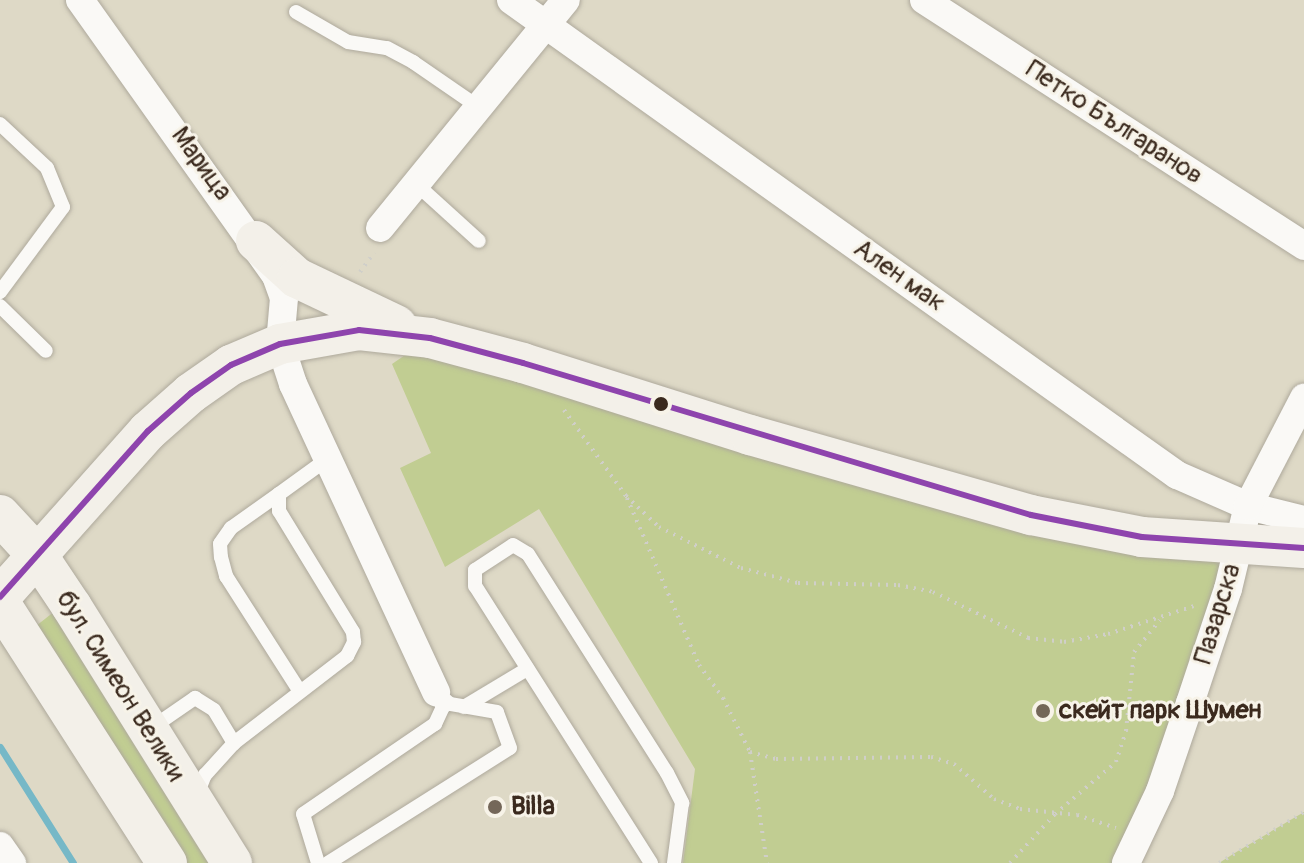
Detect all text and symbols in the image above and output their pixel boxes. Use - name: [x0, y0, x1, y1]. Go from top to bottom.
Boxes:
- street label: Петко Българанов: [1020, 54, 1208, 192]
- street label: Марица: [164, 121, 238, 207]
- street label: Ален мак: [847, 233, 951, 319]
- unlabelled marker: [653, 396, 669, 412]
- street label: Пазарска: [1188, 560, 1248, 668]
- street label: бул. Симеон Велики: [49, 585, 191, 787]
- place label: скейт парк Шумен: [1059, 695, 1262, 727]
- marker: скейт парк Шумен: [1034, 702, 1052, 720]
- place label: Billa: [511, 791, 555, 823]
- marker: Billa: [486, 798, 504, 816]

